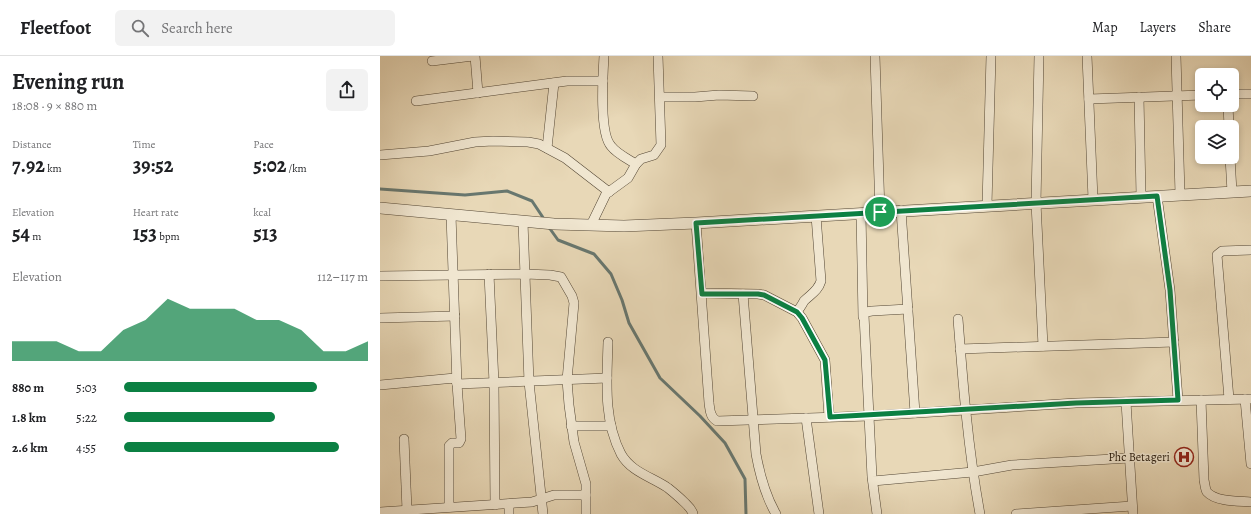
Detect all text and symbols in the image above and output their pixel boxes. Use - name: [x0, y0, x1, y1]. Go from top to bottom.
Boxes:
- search box: [115, 10, 395, 46]
- text: Fleetfoot: [20, 15, 91, 41]
- icon: search: [129, 17, 151, 39]
- text: Search here: [161, 18, 233, 38]
- text: Map: [1092, 18, 1118, 37]
- text: Layers: [1140, 18, 1176, 37]
- text: Share: [1198, 18, 1231, 37]
- text: Evening run: [12, 67, 124, 97]
- map controls: [1195, 68, 1239, 164]
- button: locate: [1195, 68, 1239, 112]
- button: share: [326, 69, 368, 111]
- text: 18:08 · 9 × 880 m: [12, 97, 97, 114]
- button: layers: [1195, 120, 1239, 164]
- text: Distance: [12, 137, 51, 152]
- text: Time: [133, 137, 156, 152]
- text: Pace: [253, 137, 274, 152]
- text: 7.92: [12, 152, 45, 179]
- text: 39:52: [133, 152, 173, 179]
- text: 5:02: [253, 152, 286, 179]
- text: km: [45, 161, 62, 176]
- text: /km: [286, 161, 307, 176]
- pin: [863, 195, 897, 229]
- icon: arrive: [869, 201, 891, 223]
- text: Elevation: [12, 205, 54, 220]
- text: Heart rate: [133, 205, 179, 220]
- text: kcal: [253, 205, 271, 220]
- text: 54: [12, 220, 30, 247]
- text: 153: [133, 220, 157, 247]
- text: 513: [253, 220, 278, 247]
- text: m: [30, 229, 41, 244]
- text: bpm: [157, 229, 180, 244]
- text: Elevation: [12, 268, 62, 285]
- text: 112–117 m: [317, 268, 368, 285]
- text: 880 m: [12, 379, 44, 396]
- text: 5:03: [76, 379, 97, 396]
- text: 1.8 km: [12, 409, 46, 426]
- text: 5:22: [76, 409, 97, 426]
- text: 2.6 km: [12, 439, 48, 456]
- text: 4:55: [76, 439, 96, 456]
- hospital icon: Phc Betageri: [1173, 446, 1195, 468]
- place label: Phc Betageri: [1108, 449, 1170, 465]

